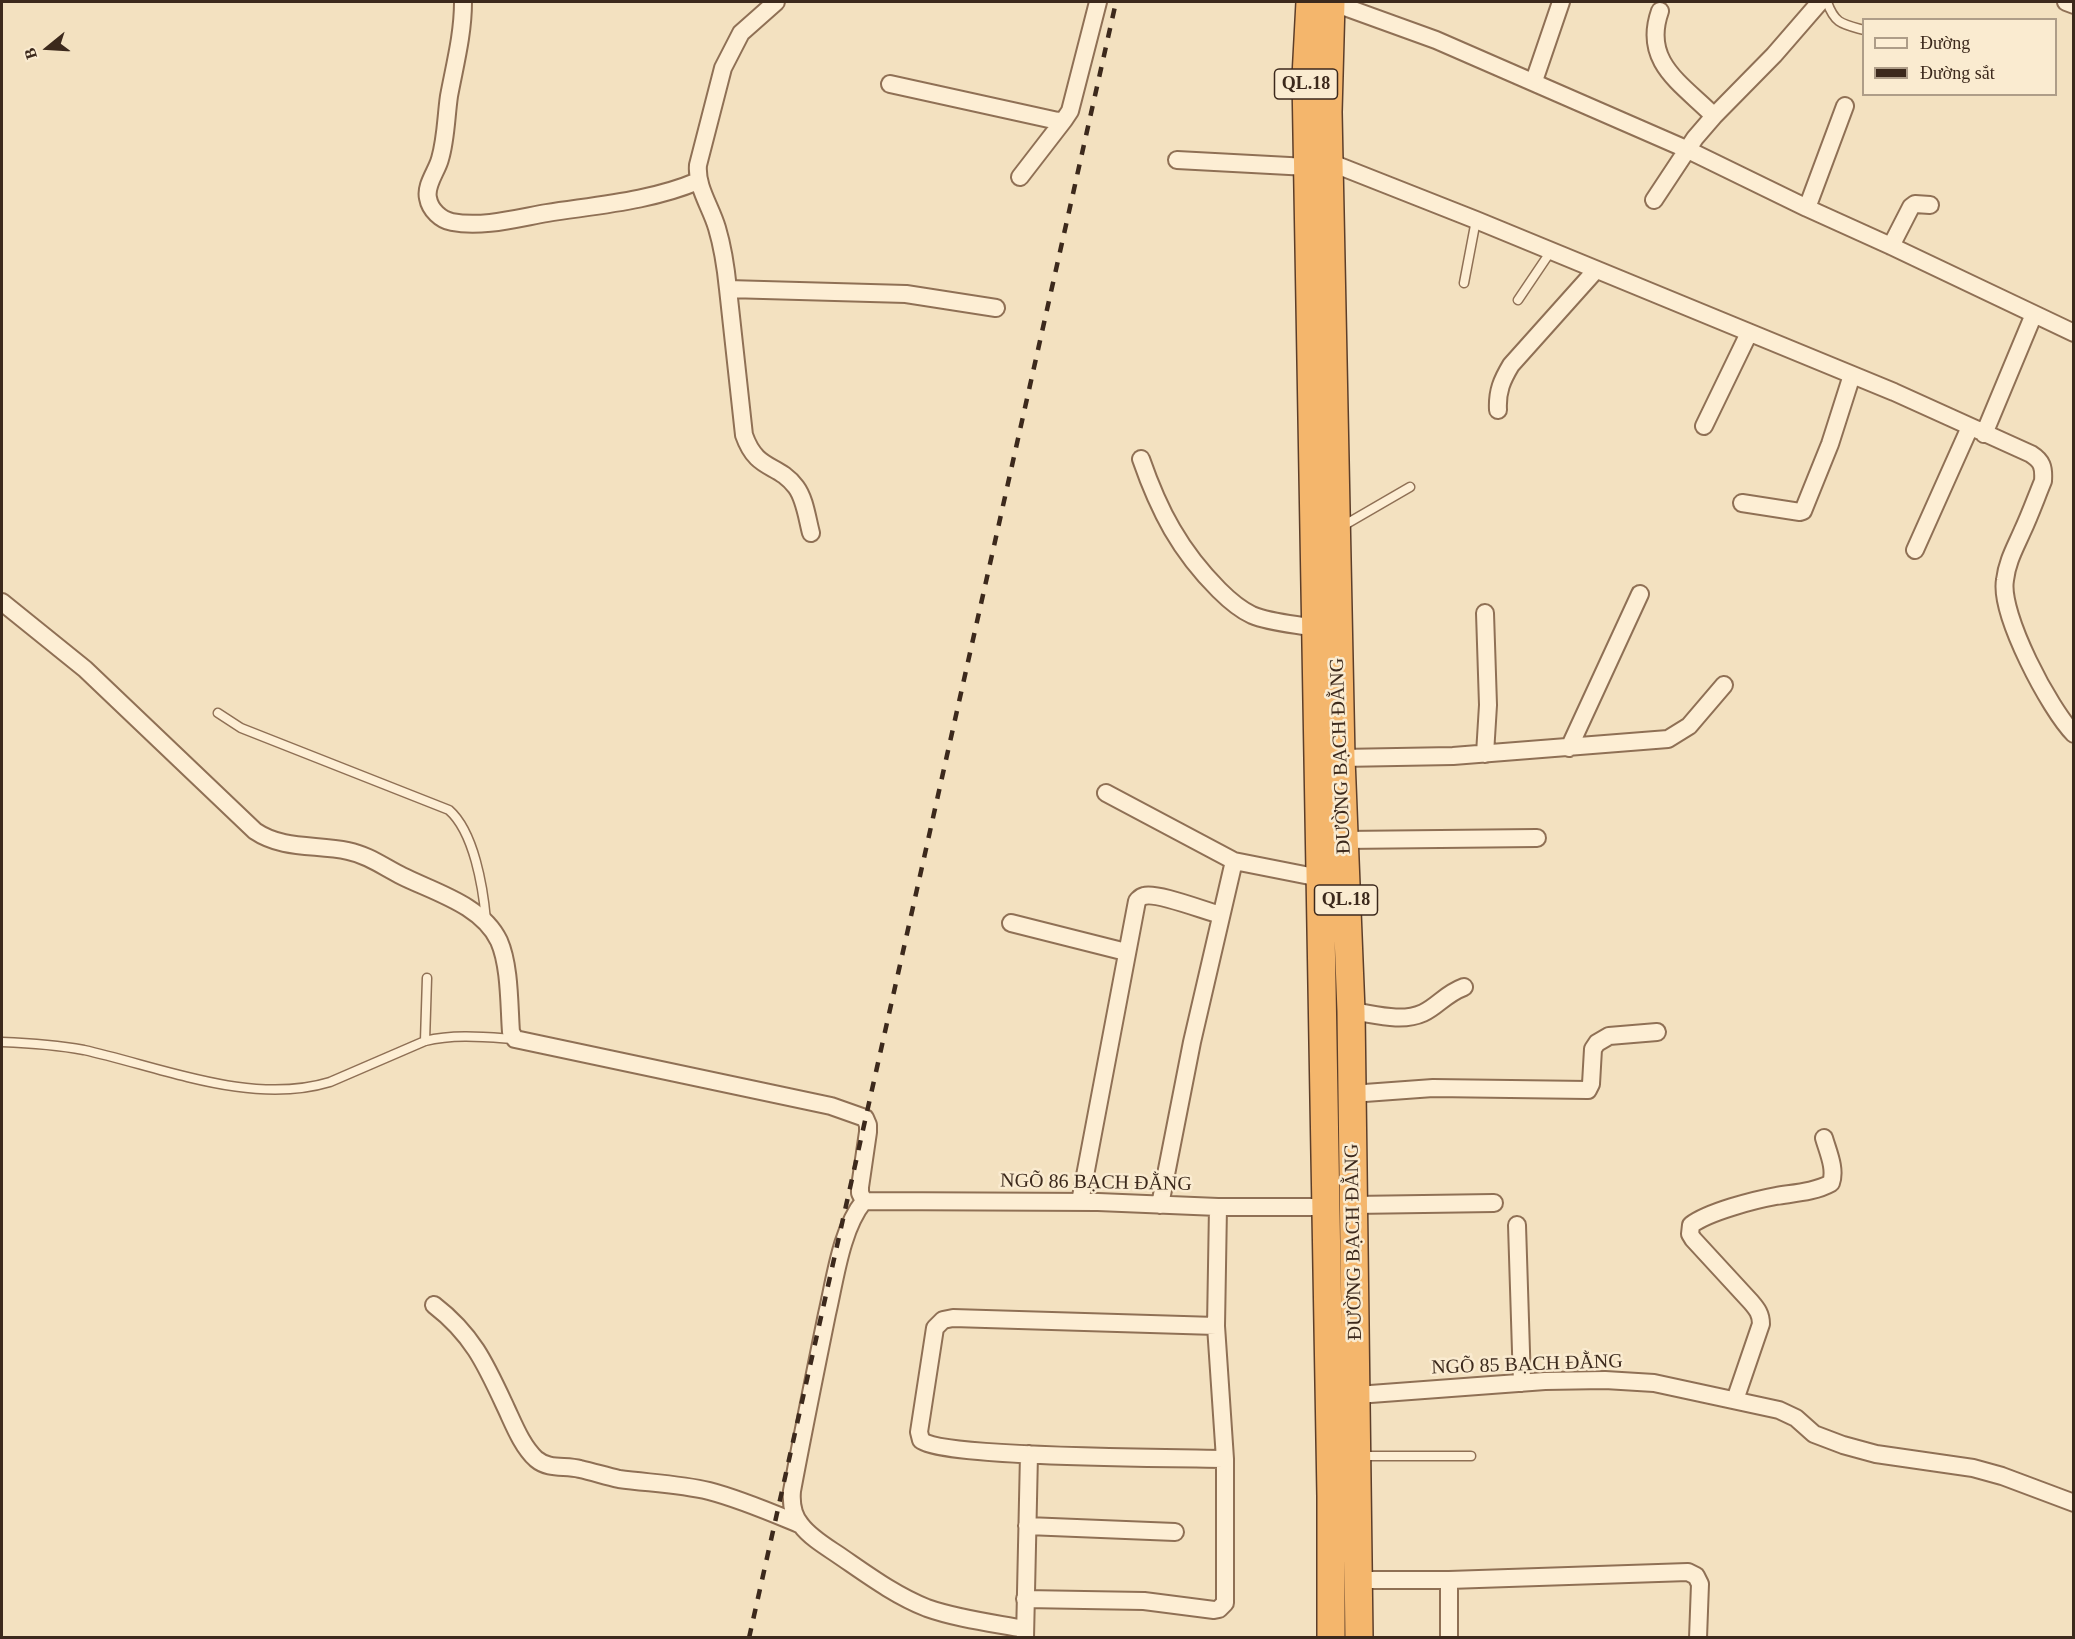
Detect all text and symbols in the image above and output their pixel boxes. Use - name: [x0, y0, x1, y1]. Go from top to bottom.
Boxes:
- north arrow: [18, 18, 78, 78]
- legend: [1862, 18, 2057, 96]
- text: Đường: [1920, 33, 1970, 53]
- text: B: [21, 46, 40, 61]
- text: Đường sắt: [1920, 63, 1995, 83]
- road number: QL.18: [1274, 69, 1338, 99]
- street label: ĐƯỜNG BẠCH ĐẰNG: [1326, 657, 1356, 855]
- road number: QL.18: [1314, 885, 1378, 915]
- street label: ĐƯỜNG BẠCH ĐẰNG: [1340, 1143, 1368, 1341]
- street label: NGÕ 86 BẠCH ĐẰNG: [1000, 1169, 1192, 1197]
- street label: NGÕ 85 BẠCH ĐẰNG: [1431, 1350, 1623, 1380]

